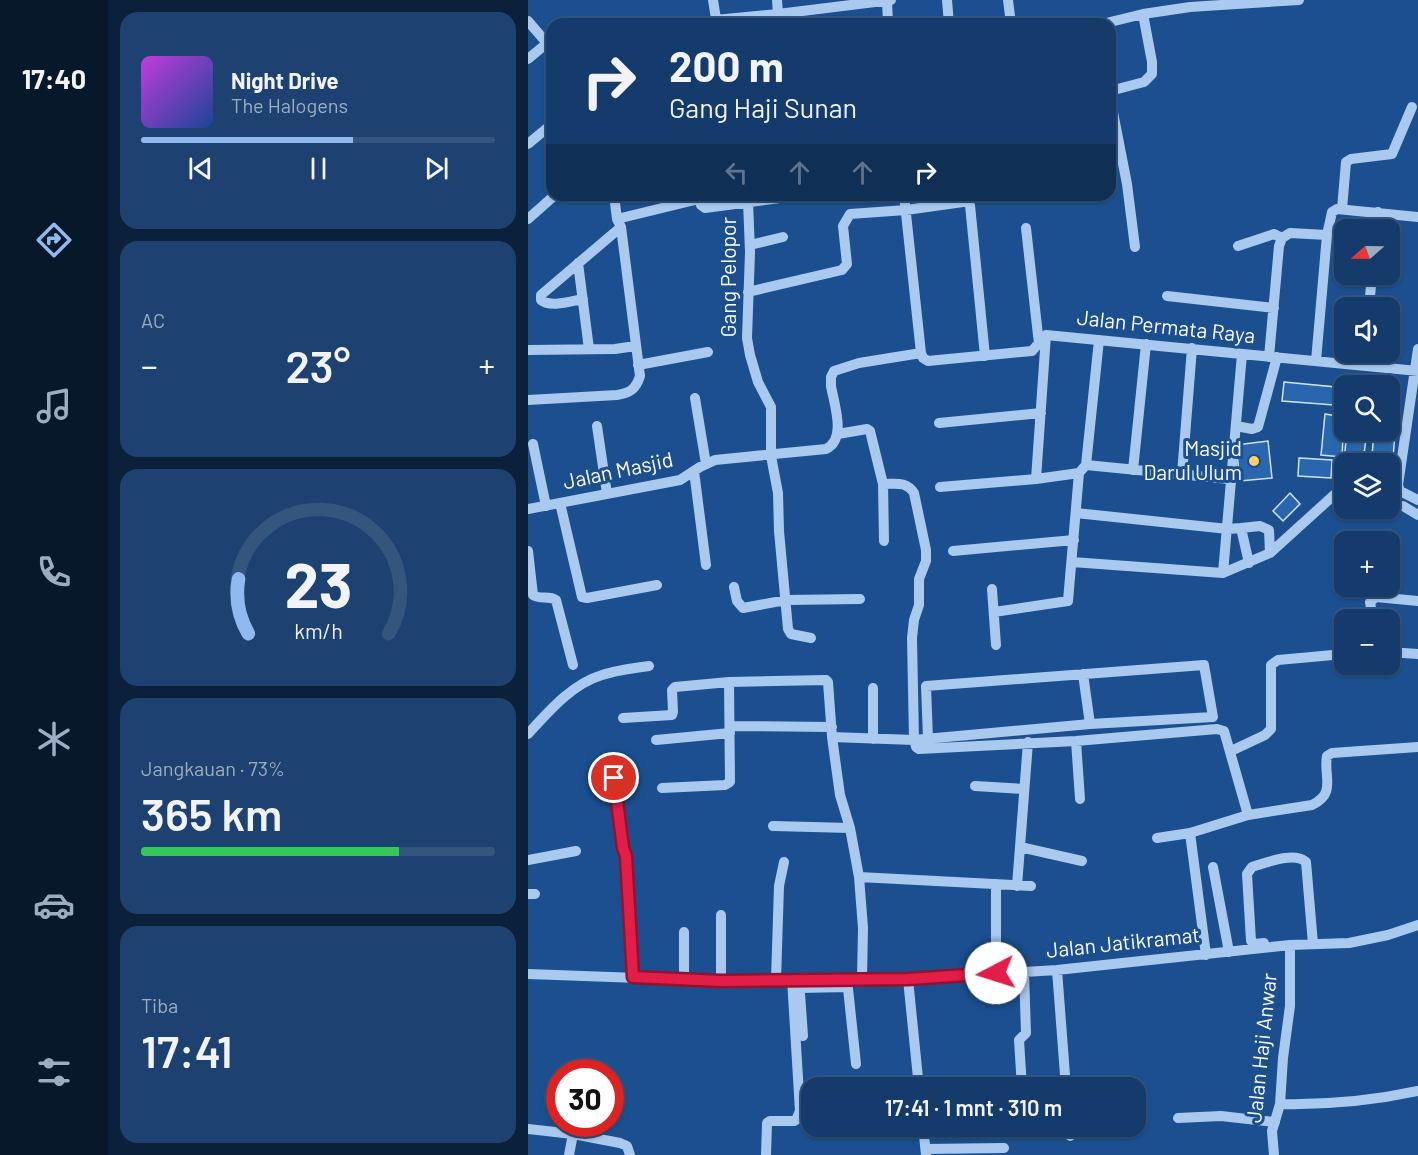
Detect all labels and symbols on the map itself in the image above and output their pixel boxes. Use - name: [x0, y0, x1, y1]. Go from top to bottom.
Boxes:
- street label: Gang Pelopor: [715, 217, 740, 337]
- north arrow: [1334, 219, 1400, 285]
- street label: Jalan Permata Raya: [1076, 304, 1256, 347]
- place label: Masjid Darul Ulum: [1143, 435, 1242, 484]
- street label: Jalan Masjid: [560, 446, 675, 493]
- marker: Masjid Darul Ulum: [1247, 454, 1261, 468]
- pin: [588, 752, 639, 803]
- street label: Jalan Jatikramat: [1045, 921, 1201, 962]
- position arrow: [964, 941, 1028, 1005]
- street label: Jalan Haji Anwar: [1240, 971, 1281, 1124]
- speed limit sign: 30: [546, 1059, 624, 1137]

